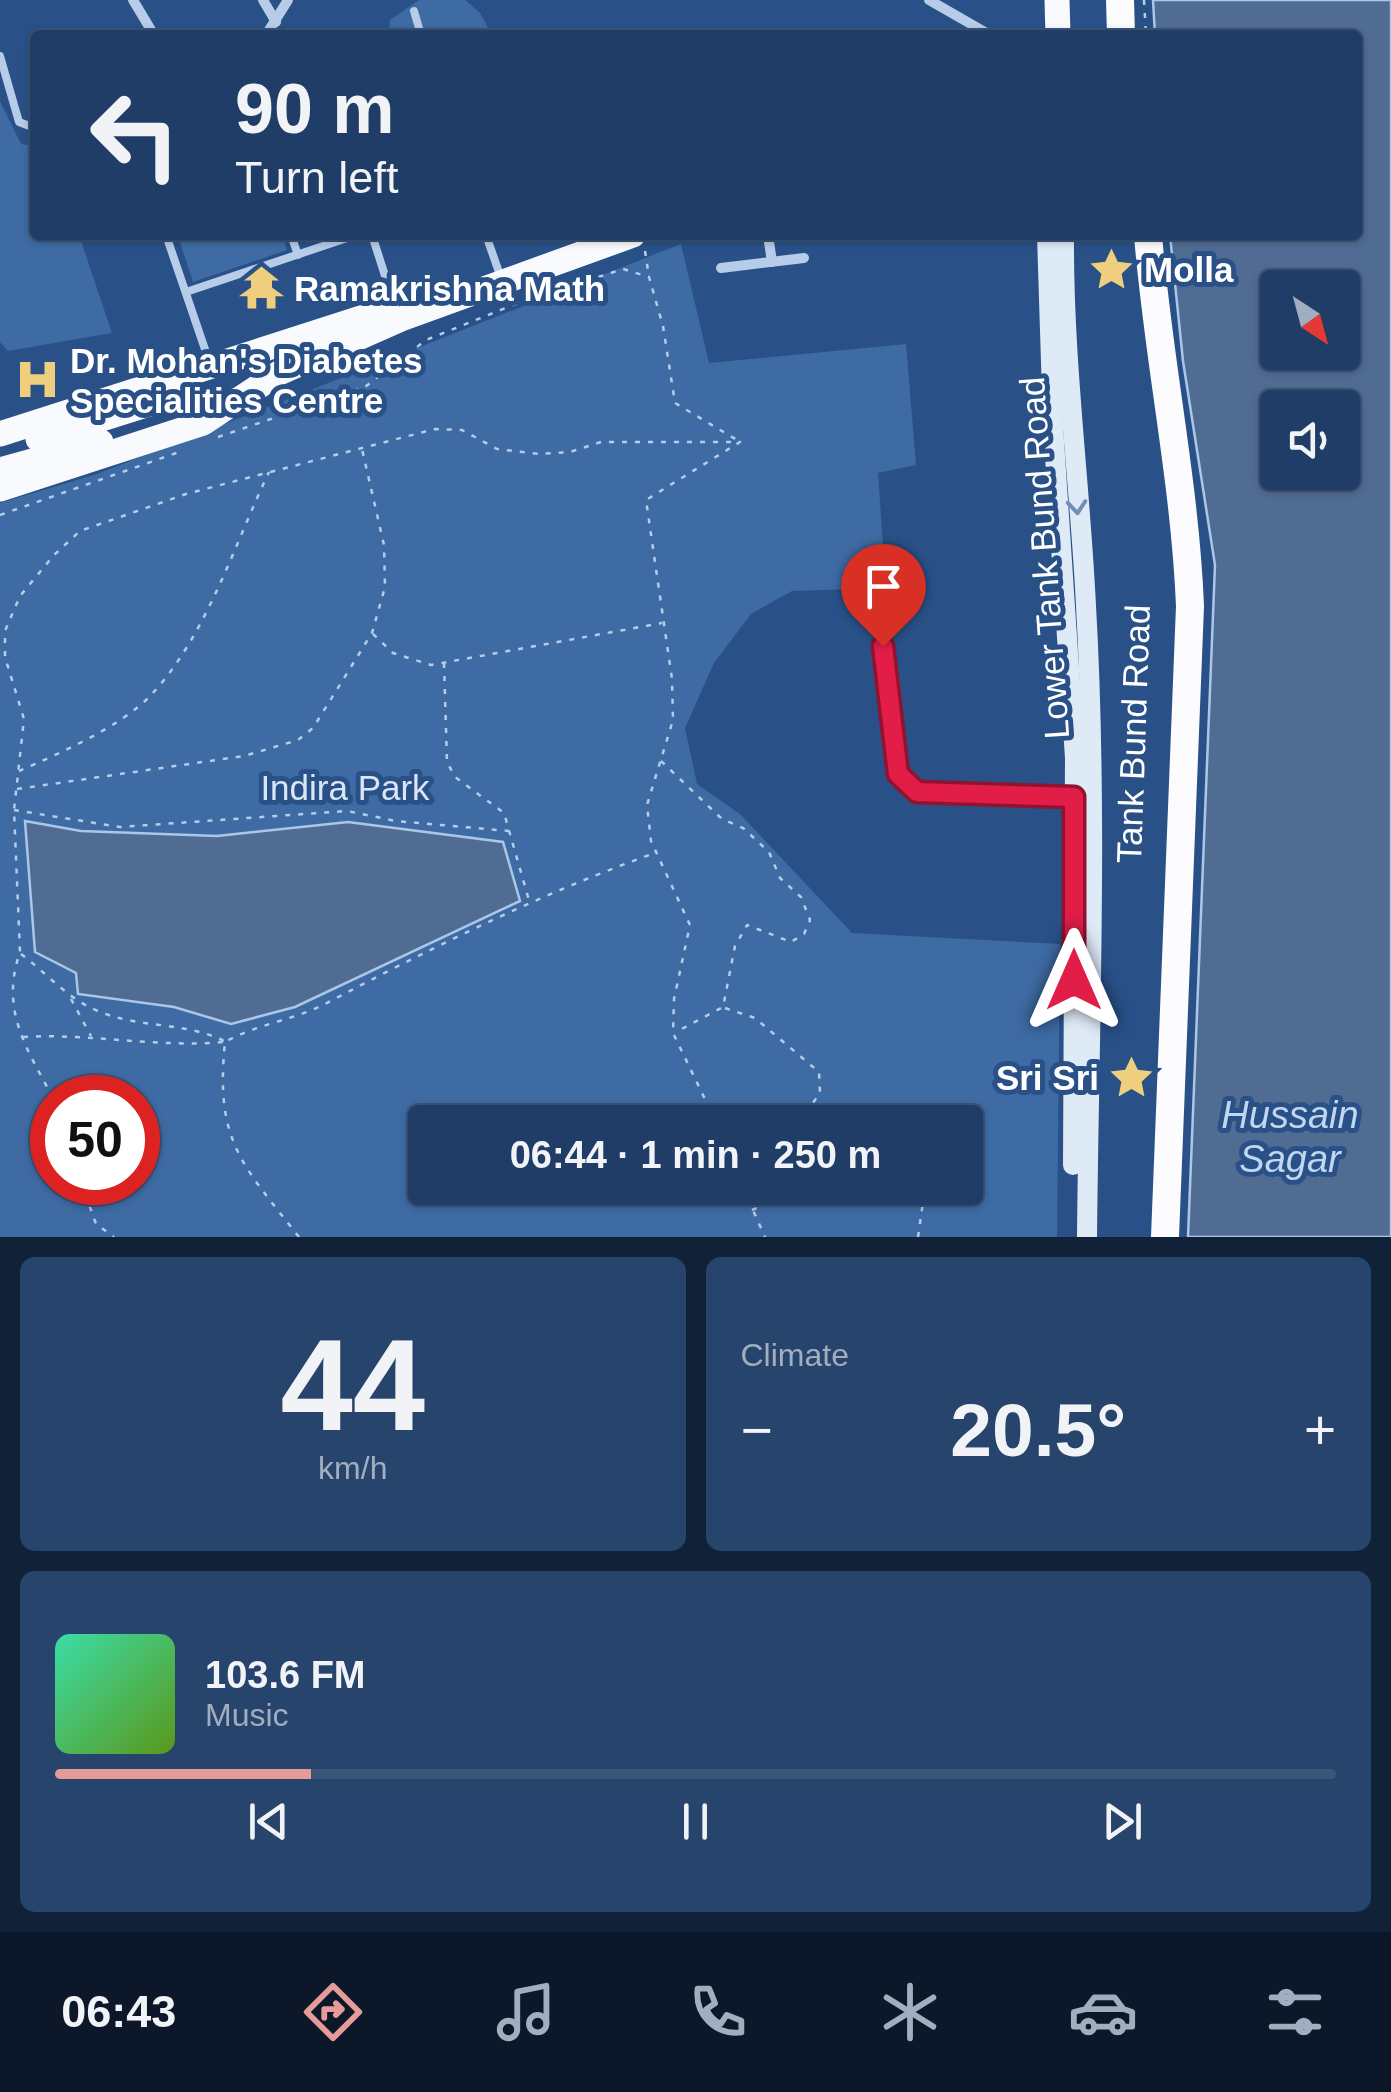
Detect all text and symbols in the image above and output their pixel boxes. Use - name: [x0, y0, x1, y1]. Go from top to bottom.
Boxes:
- icon: left: [70, 70, 200, 200]
- text: 90 m: [235, 70, 395, 148]
- text: Turn left: [235, 152, 398, 203]
- place icon: Molla: [1087, 245, 1135, 293]
- place label: Molla: [1144, 250, 1234, 289]
- temple icon: Ramakrishna Math: [237, 264, 285, 312]
- place label: Ramakrishna Math: [294, 269, 605, 308]
- north arrow: [1260, 270, 1360, 370]
- map controls: [1260, 270, 1360, 490]
- place label: Dr. Mohan's Diabetes Specialities Centre: [70, 341, 423, 420]
- hospital icon: Dr. Mohan's Diabetes Specialities Centre: [13, 356, 61, 404]
- street label: Lower Tank Bund Road: [1012, 375, 1076, 741]
- button: sound: [1260, 390, 1360, 490]
- one-way arrow: [1065, 499, 1087, 515]
- pin: [841, 544, 926, 647]
- icon: arrive: [856, 559, 911, 614]
- street label: Tank Bund Road: [1109, 604, 1157, 864]
- park label: Indira Park: [260, 768, 430, 807]
- position arrow: [1022, 928, 1126, 1032]
- place icon: Sri Sri: [1108, 1053, 1156, 1101]
- place label: Sri Sri: [996, 1058, 1099, 1097]
- speed limit sign: 50: [30, 1075, 160, 1205]
- water label: Hussain Sagar: [1221, 1094, 1359, 1180]
- text: 06:44 · 1 min · 250 m: [510, 1134, 881, 1176]
- text: 44: [280, 1312, 425, 1458]
- text: Climate: [741, 1337, 849, 1373]
- text: 20.5°: [950, 1388, 1126, 1472]
- text: −: [741, 1399, 773, 1461]
- text: +: [1304, 1399, 1336, 1461]
- text: km/h: [318, 1450, 387, 1486]
- text: 103.6 FM: [205, 1654, 366, 1696]
- text: Music: [205, 1697, 289, 1733]
- icon: previous: [241, 1794, 296, 1849]
- icon: pause: [668, 1794, 723, 1849]
- icon: next: [1095, 1794, 1150, 1849]
- icon: directions: [298, 1977, 368, 2047]
- icon: music: [491, 1977, 561, 2047]
- icon: phone: [683, 1977, 753, 2047]
- icon: climate: [875, 1977, 945, 2047]
- icon: car: [1068, 1977, 1138, 2047]
- icon: filters: [1260, 1977, 1330, 2047]
- text: 06:43: [61, 1986, 176, 2037]

